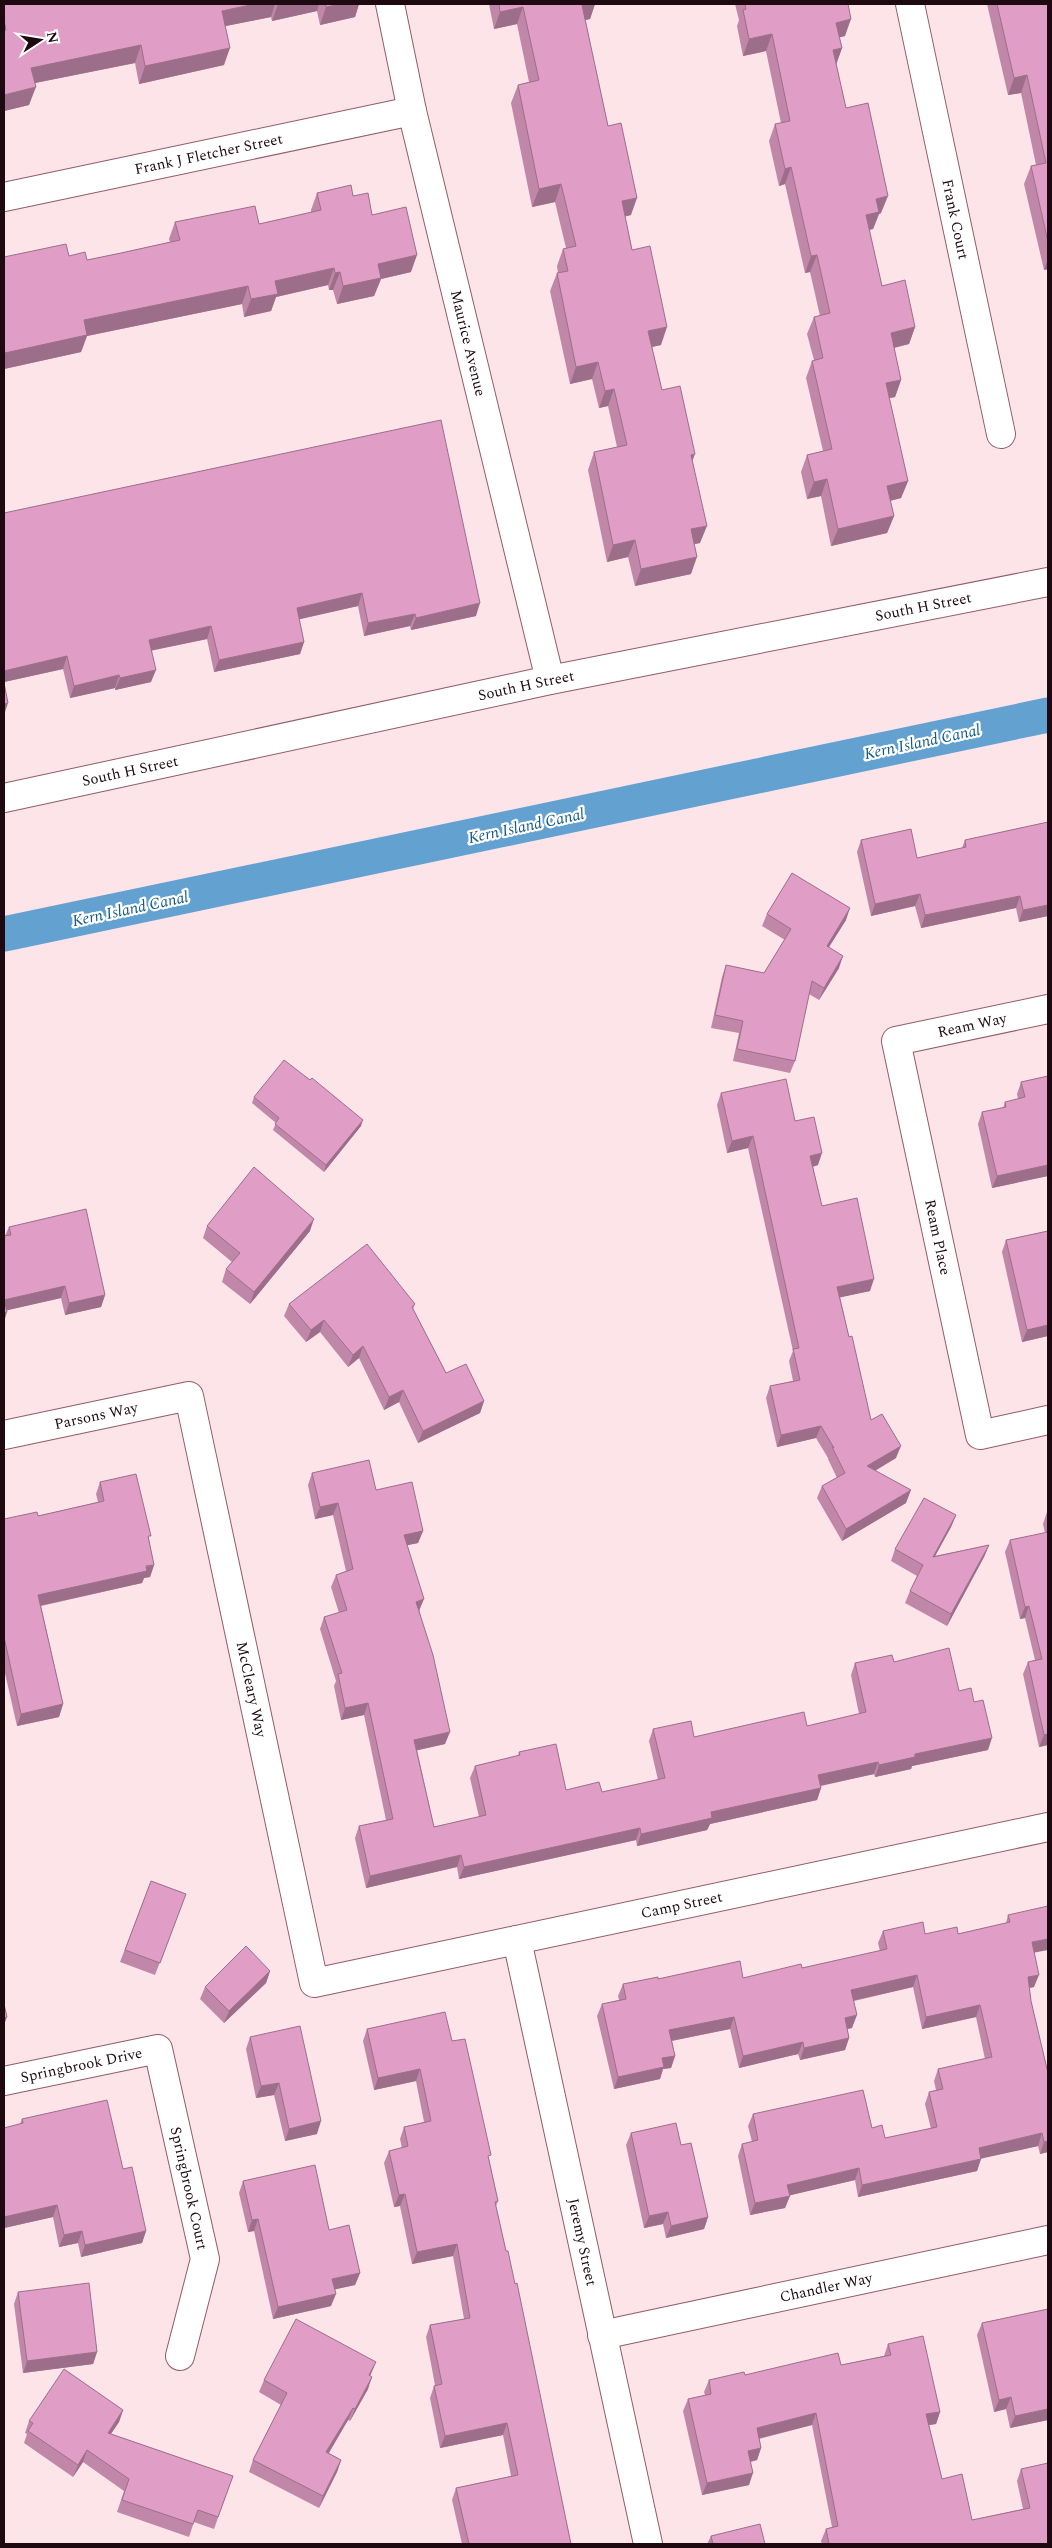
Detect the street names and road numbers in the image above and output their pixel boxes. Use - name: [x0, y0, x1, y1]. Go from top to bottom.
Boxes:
- street label: Frank J Fletcher Street: [132, 128, 285, 181]
- street label: Frank Court: [935, 177, 975, 262]
- street label: Maurice Avenue: [444, 288, 492, 399]
- street label: South H Street: [873, 586, 974, 628]
- street label: South H Street: [476, 665, 576, 707]
- street label: South H Street: [80, 750, 180, 793]
- street label: Ream Way: [935, 1007, 1010, 1044]
- street label: Ream Place: [918, 1197, 957, 1277]
- street label: Parsons Way: [52, 1396, 141, 1436]
- street label: McCleary Way: [230, 1639, 273, 1740]
- street label: Camp Street: [639, 1886, 725, 1925]
- street label: Springbrook Drive: [19, 2042, 144, 2089]
- street label: Springbrook Court: [164, 2125, 214, 2252]
- street label: Jeremy Street: [561, 2196, 603, 2288]
- street label: Chandler Way: [778, 2267, 875, 2309]

